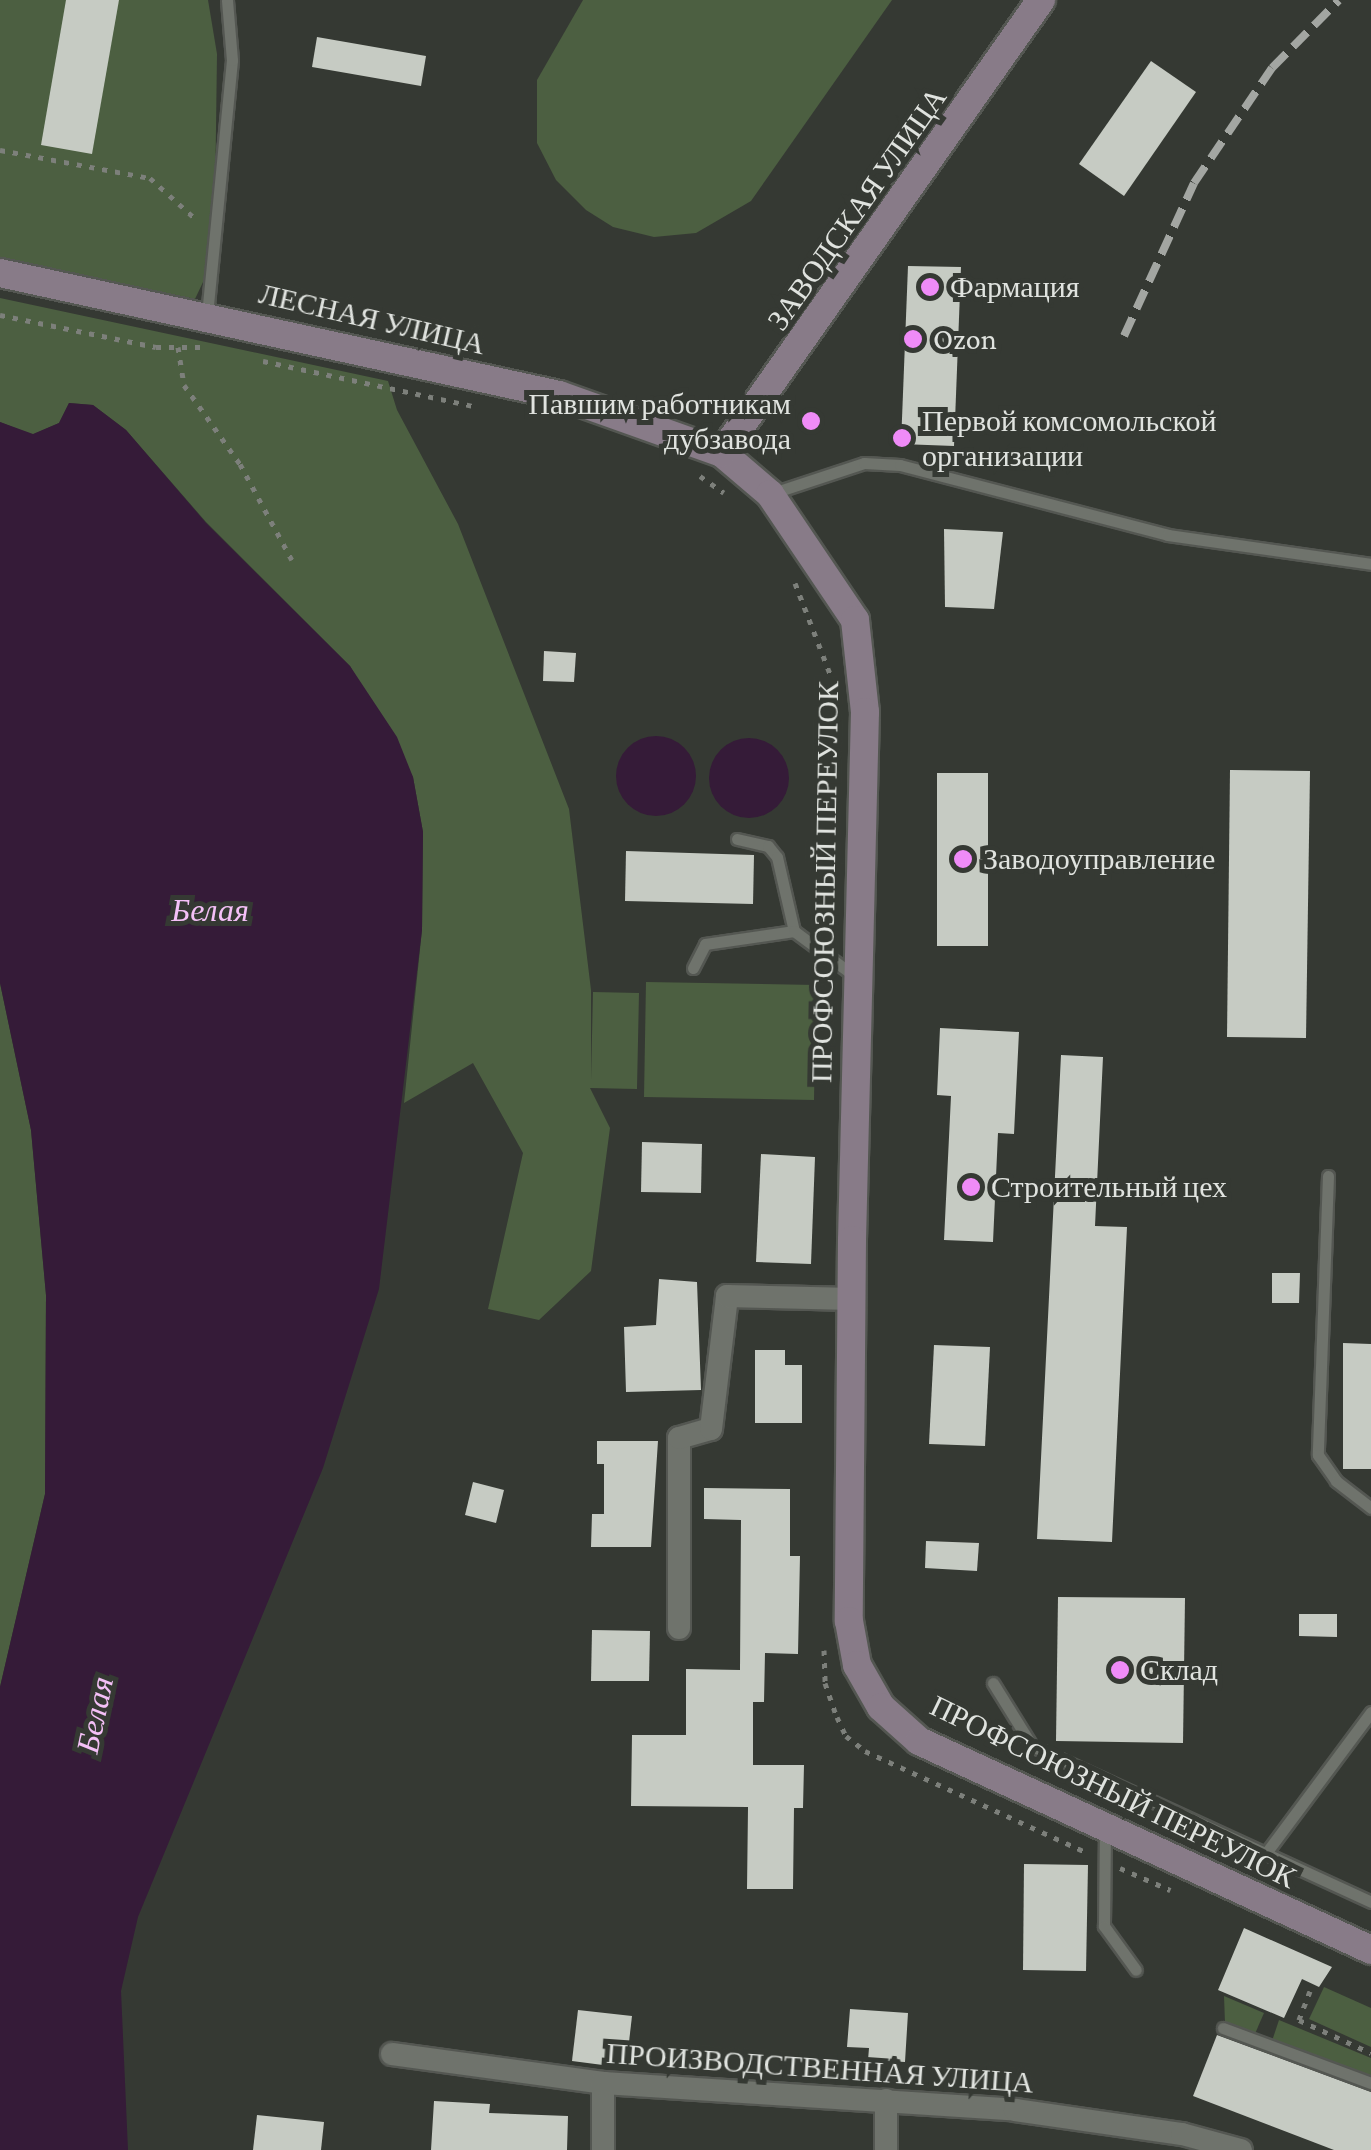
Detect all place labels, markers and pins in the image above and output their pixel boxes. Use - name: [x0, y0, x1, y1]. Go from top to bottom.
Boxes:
- place label: Фармация: [950, 269, 1080, 305]
- marker: Фармация: [919, 276, 941, 298]
- place label: Ozon: [933, 321, 997, 357]
- marker: Ozon: [902, 328, 924, 350]
- place label: Павшим работникам дубзавода: [528, 386, 791, 456]
- place label: Первой комсомольской организации: [922, 403, 1216, 474]
- marker: Павшим работникам дубзавода: [800, 410, 822, 432]
- marker: Первой комсомольской организации: [891, 427, 913, 449]
- place label: Заводоуправление: [983, 841, 1215, 877]
- marker: Заводоуправление: [952, 848, 974, 870]
- place label: Строительный цех: [991, 1169, 1227, 1205]
- marker: Строительный цех: [960, 1176, 982, 1198]
- place label: Склад: [1140, 1652, 1218, 1688]
- marker: Склад: [1109, 1659, 1131, 1681]

